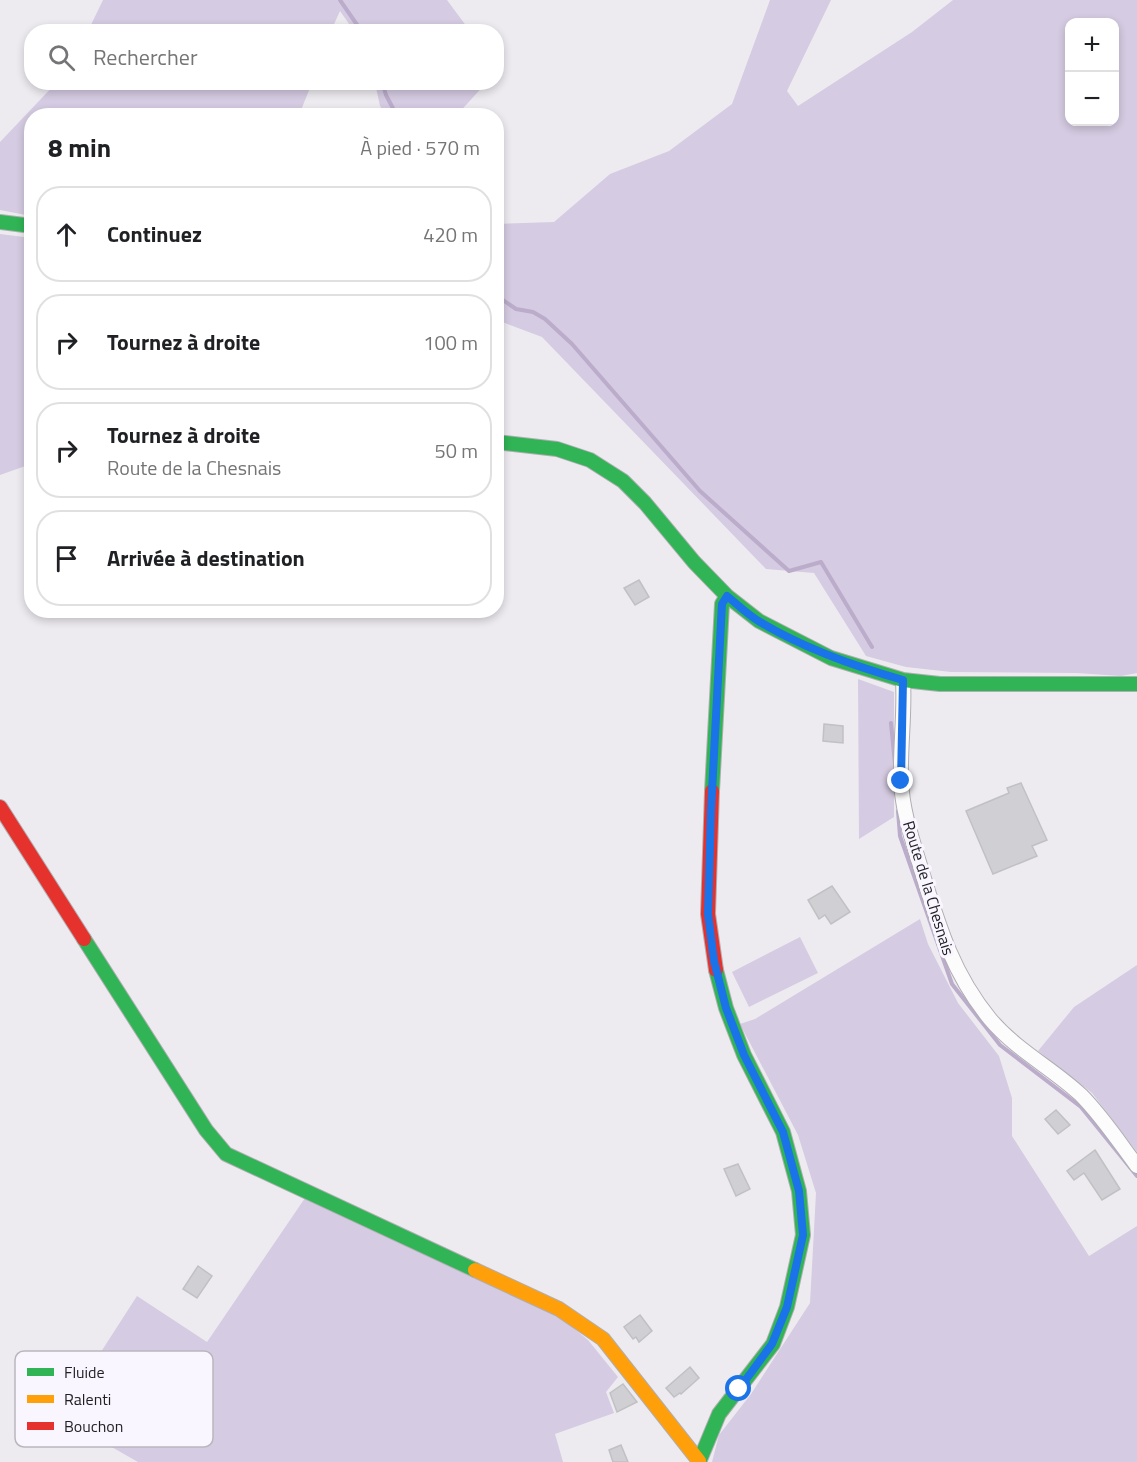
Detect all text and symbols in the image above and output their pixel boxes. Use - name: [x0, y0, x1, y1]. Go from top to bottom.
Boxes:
- map controls: [1065, 18, 1119, 126]
- button: +: [1065, 18, 1119, 72]
- search box: [24, 24, 504, 90]
- text: Rechercher: [93, 40, 198, 74]
- icon: search: [45, 41, 78, 74]
- button: −: [1065, 72, 1119, 126]
- text: 8 min: [48, 128, 111, 167]
- text: À pied · 570 m: [360, 132, 480, 163]
- text: Continuez: [107, 217, 202, 251]
- icon: ahead: [50, 218, 83, 251]
- text: 420 m: [423, 219, 478, 250]
- text: Tournez à droite: [107, 325, 260, 359]
- icon: right: [50, 326, 83, 359]
- text: 100 m: [423, 327, 478, 358]
- text: Tournez à droite: [107, 418, 260, 452]
- icon: right: [50, 434, 83, 467]
- text: 50 m: [434, 435, 478, 466]
- text: Route de la Chesnais: [107, 452, 281, 483]
- text: Arrivée à destination: [107, 541, 305, 575]
- icon: arrive: [50, 542, 83, 575]
- route end: [887, 767, 913, 793]
- street label: Route de la Chesnais: [897, 818, 961, 958]
- legend: [15, 1351, 213, 1447]
- text: Fluide: [64, 1360, 105, 1384]
- route start: [725, 1375, 751, 1401]
- text: Ralenti: [64, 1387, 111, 1411]
- text: Bouchon: [64, 1414, 123, 1438]

